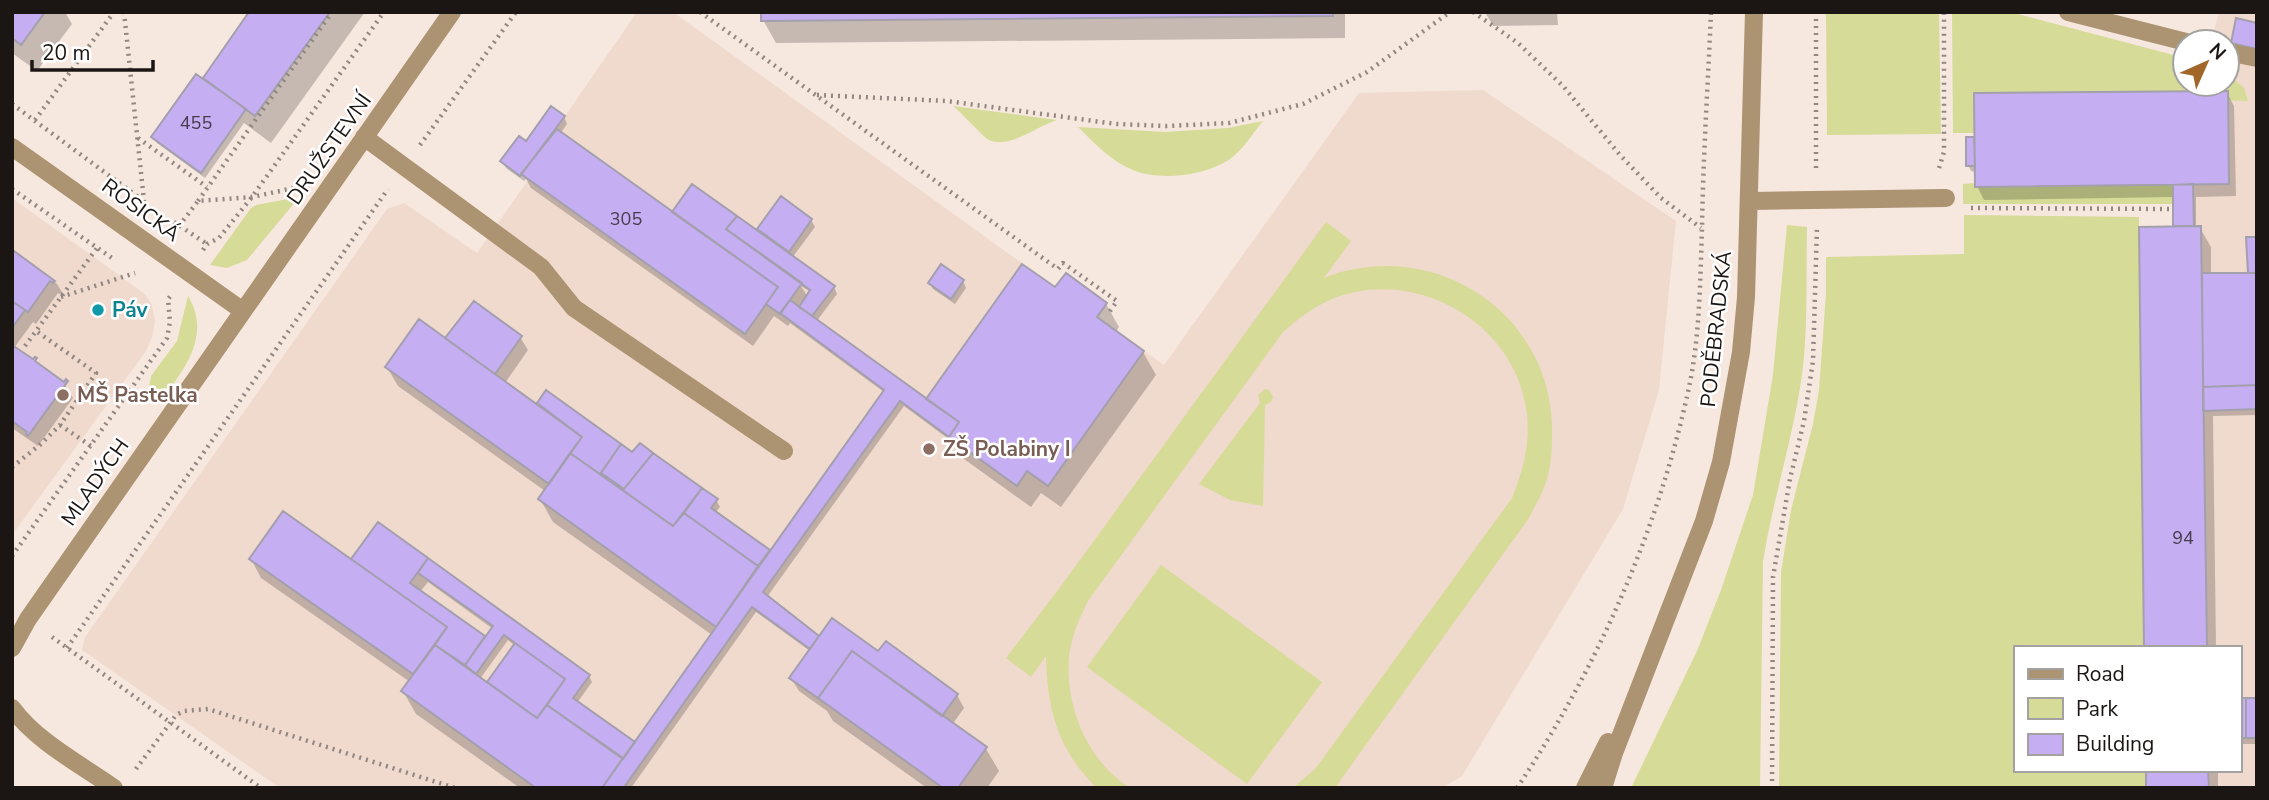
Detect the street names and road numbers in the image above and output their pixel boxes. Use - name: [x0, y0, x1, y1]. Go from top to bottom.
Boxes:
- street label: DRUŽSTEVNÍ: [280, 86, 379, 210]
- street label: ROSICKÁ: [96, 172, 186, 248]
- street label: PODĚBRADSKÁ: [1694, 250, 1738, 408]
- street label: MLADÝCH: [55, 433, 135, 531]

